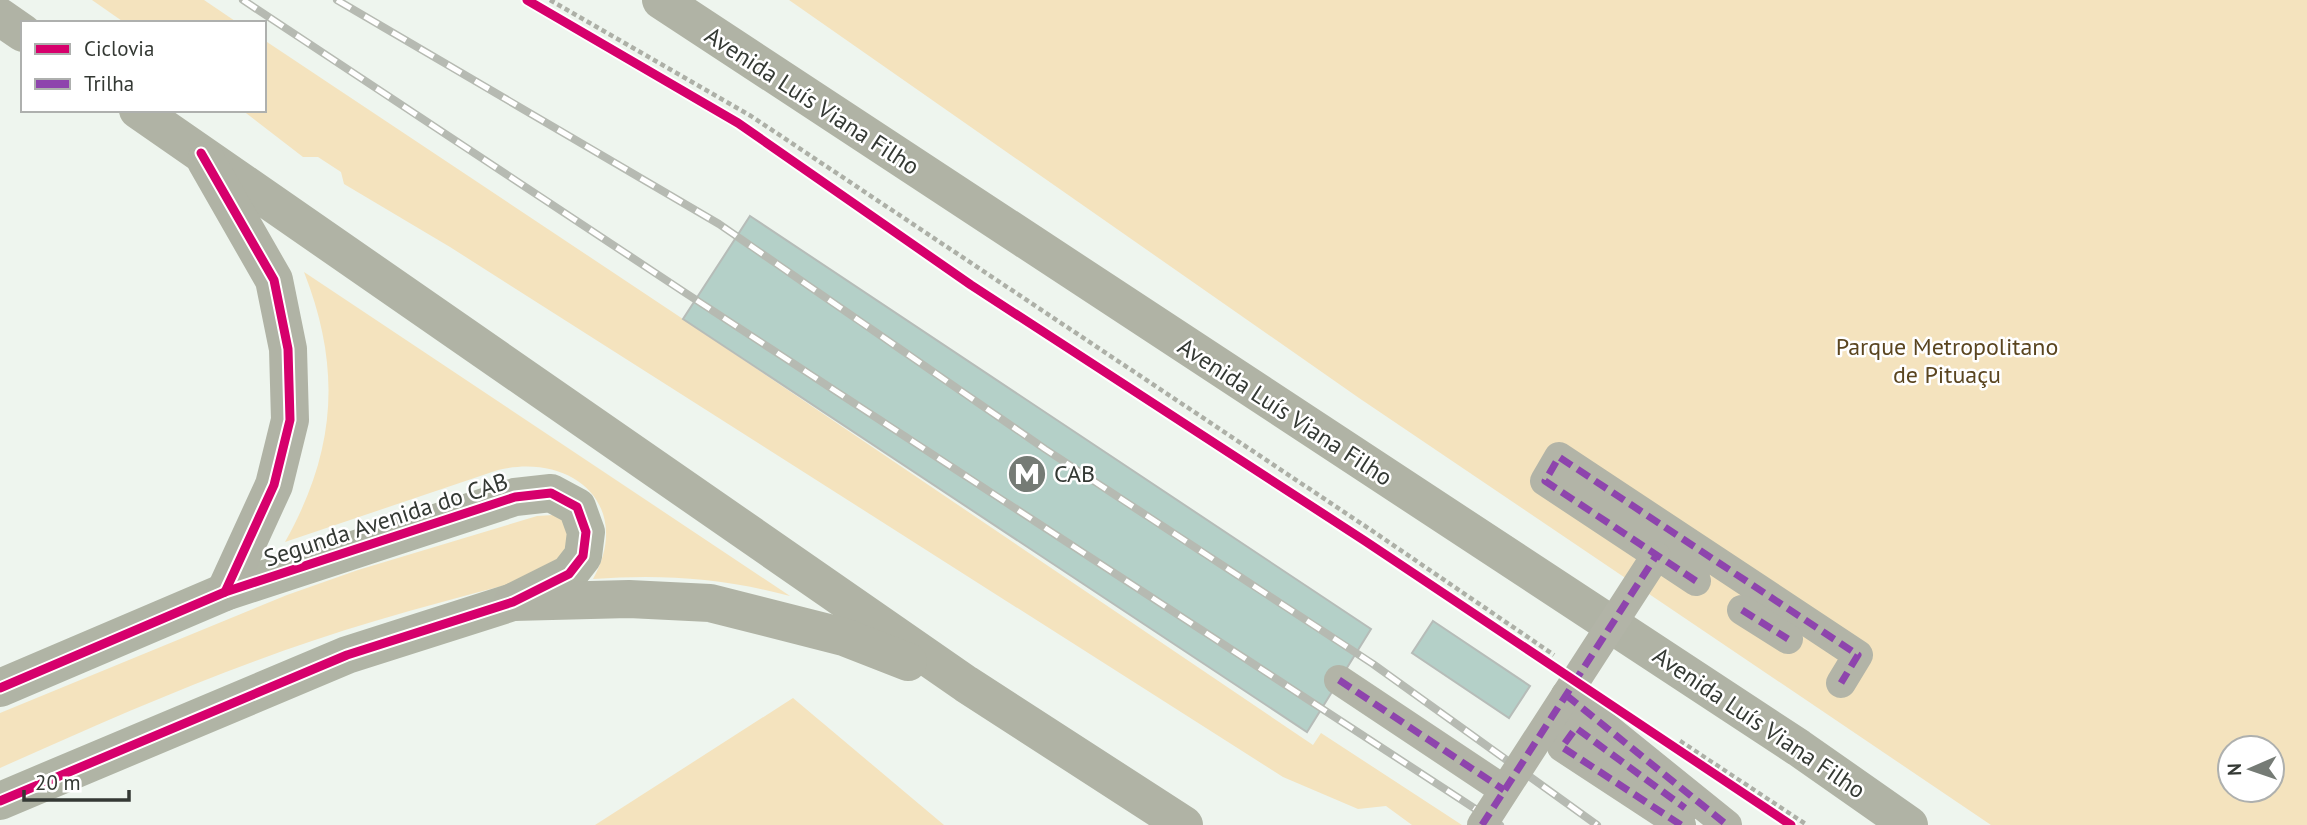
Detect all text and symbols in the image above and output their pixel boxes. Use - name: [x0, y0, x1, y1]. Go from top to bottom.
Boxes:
- street label: Avenida Luís Viana Filho: [699, 20, 925, 182]
- legend: [21, 21, 266, 112]
- text: Ciclovia: [84, 35, 154, 62]
- text: Trilha: [84, 70, 134, 97]
- street label: Avenida Luís Viana Filho: [1172, 331, 1398, 493]
- park label: Parque Metropolitano de Pituaçu: [1836, 331, 2058, 390]
- metro station icon: CAB: [1006, 453, 1048, 495]
- place label: CAB: [1054, 458, 1095, 489]
- street label: Segunda Avenida do CAB: [260, 465, 512, 574]
- street label: Avenida Luís Viana Filho: [1647, 640, 1872, 805]
- north arrow: [2216, 734, 2286, 804]
- scale bar: [24, 758, 130, 802]
- text: N: [2222, 763, 2246, 776]
- text: 20 m: [35, 769, 81, 796]

